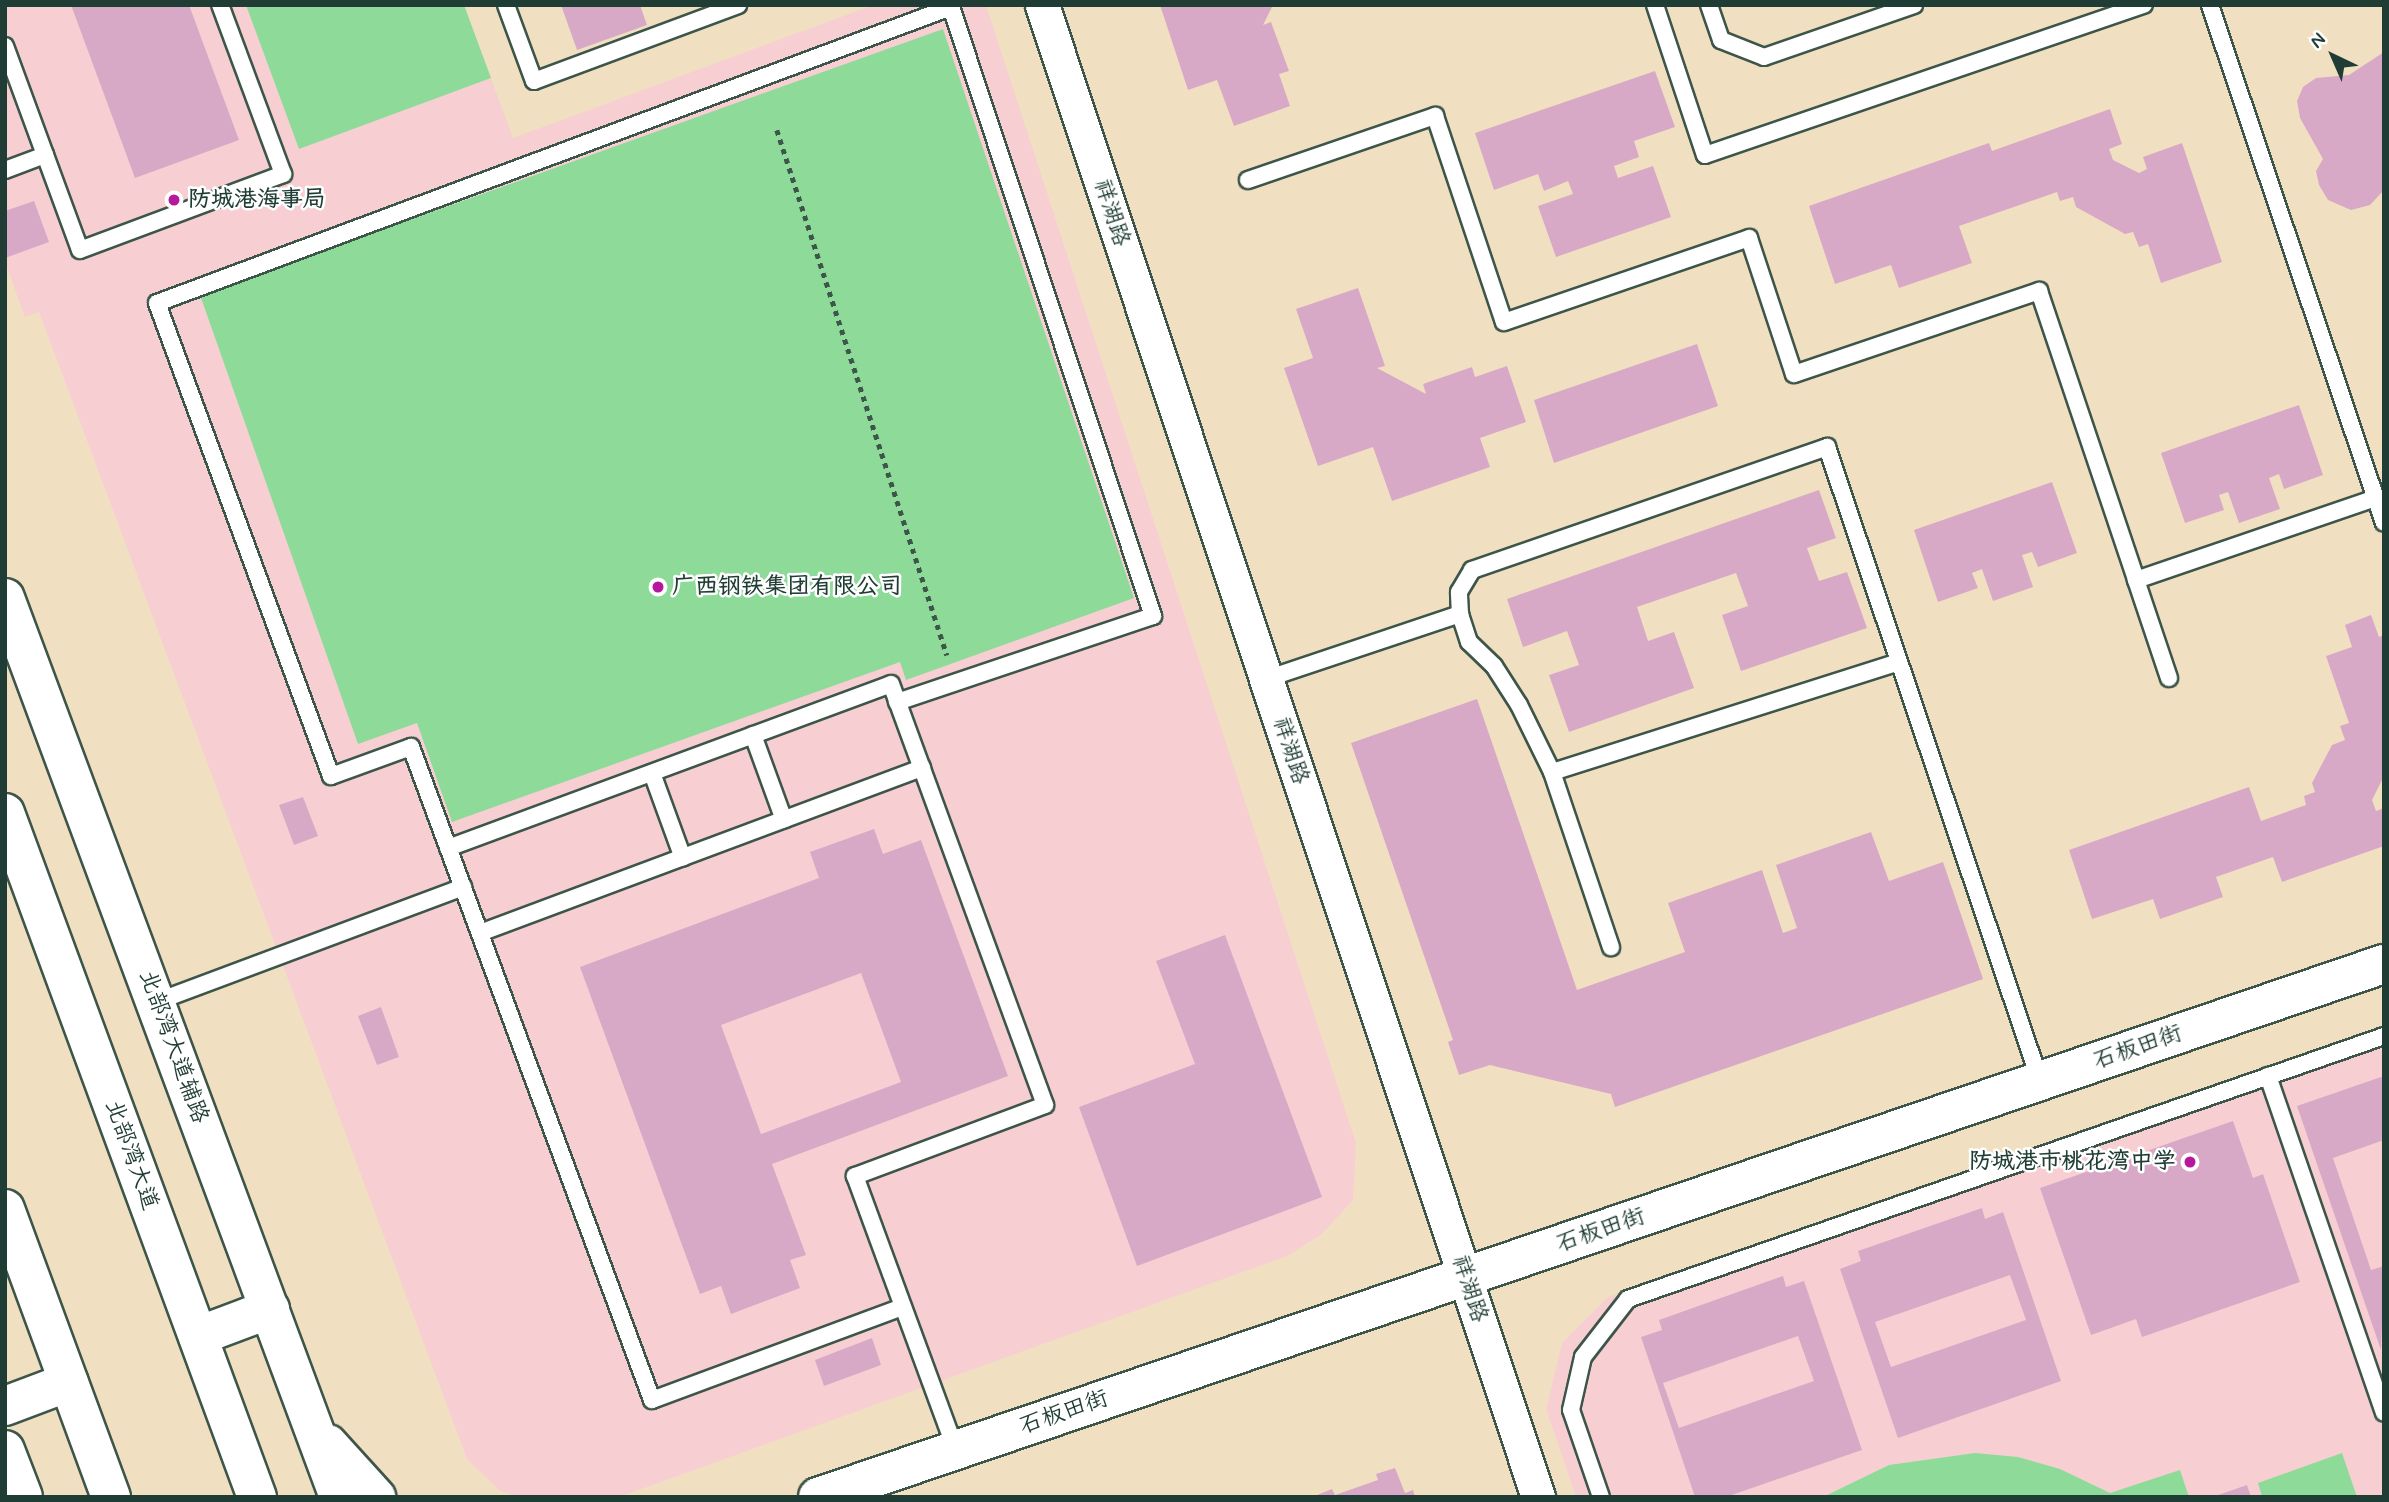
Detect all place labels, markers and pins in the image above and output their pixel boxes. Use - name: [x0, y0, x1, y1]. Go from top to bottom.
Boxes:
- place label: 防城港海事局: [188, 186, 326, 214]
- marker: 防城港海事局: [166, 192, 182, 208]
- place label: 广西钢铁集团有限公司: [672, 573, 902, 601]
- marker: 广西钢铁集团有限公司: [650, 579, 666, 595]
- place label: 防城港市桃花湾中学: [1969, 1148, 2176, 1176]
- marker: 防城港市桃花湾中学: [2182, 1154, 2198, 1170]

